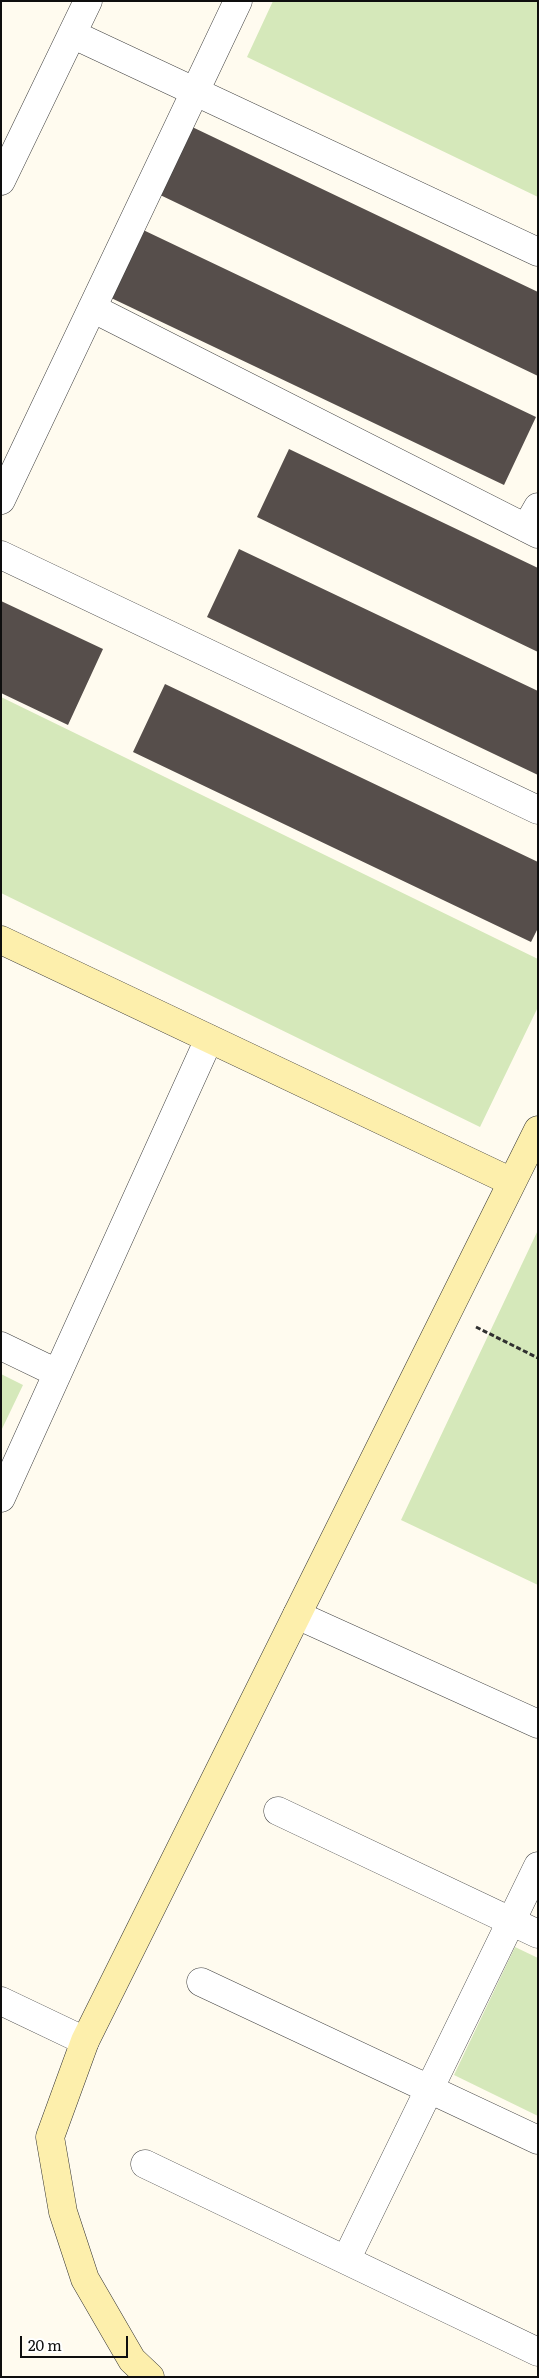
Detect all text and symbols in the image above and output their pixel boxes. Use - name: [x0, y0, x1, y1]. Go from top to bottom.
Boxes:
- scale bar: [22, 2326, 130, 2358]
- text: 20 m: [28, 2333, 62, 2356]

